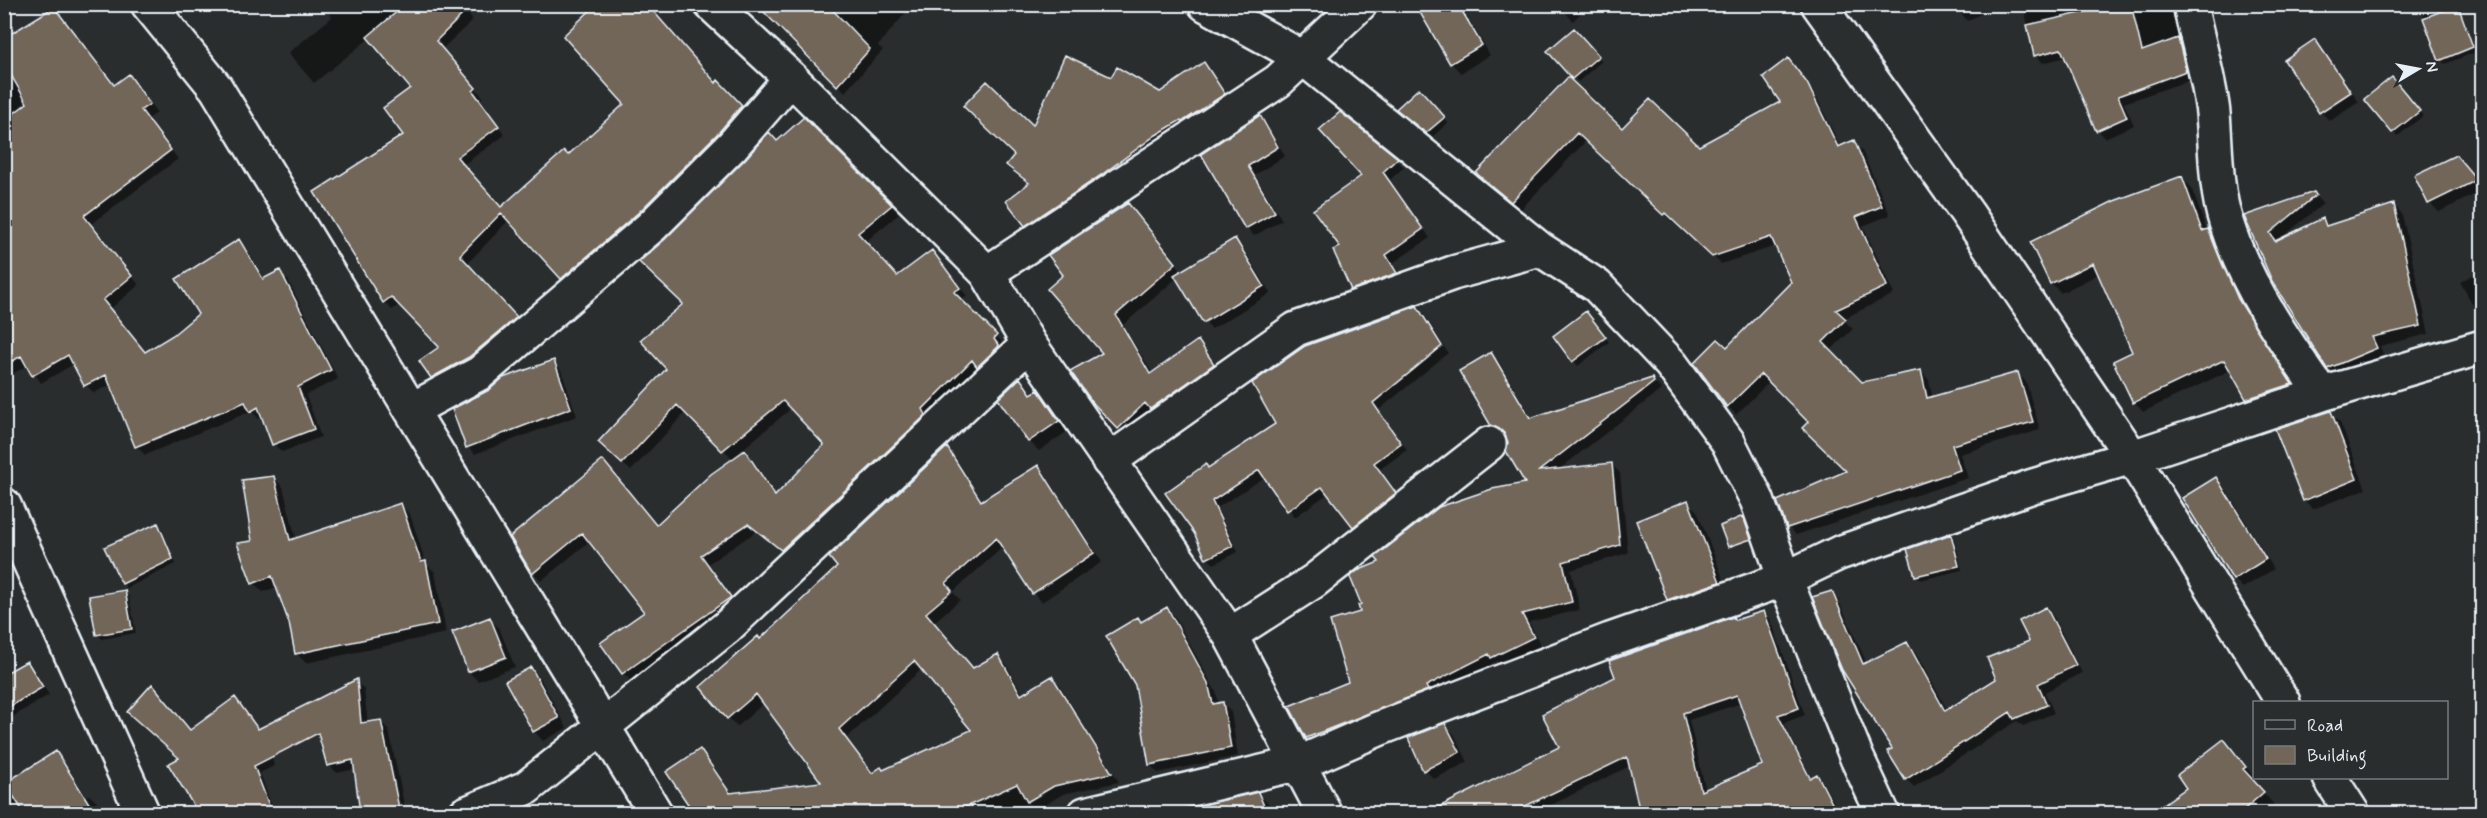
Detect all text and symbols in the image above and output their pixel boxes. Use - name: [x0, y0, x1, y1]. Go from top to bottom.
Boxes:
- north arrow: [2388, 39, 2448, 99]
- text: N: [2420, 60, 2443, 74]
- legend: [2253, 701, 2448, 779]
- text: Road: [2307, 714, 2343, 738]
- text: Building: [2307, 744, 2367, 770]

